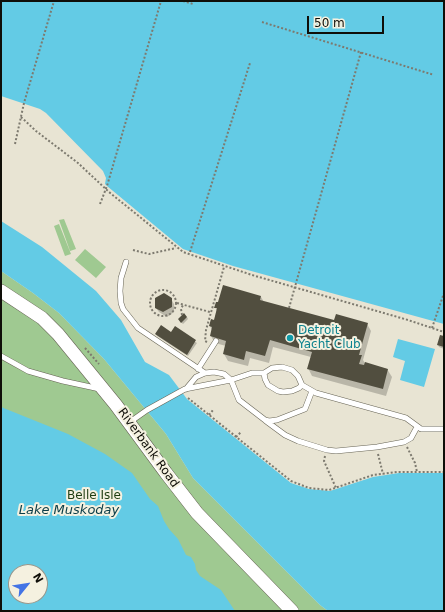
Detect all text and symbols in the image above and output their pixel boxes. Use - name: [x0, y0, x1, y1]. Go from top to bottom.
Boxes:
- scale bar: [309, 8, 386, 34]
- text: 50 m: [314, 16, 345, 30]
- place label: Detroit Yacht Club: [298, 324, 361, 352]
- marker: Detroit Yacht Club: [285, 333, 295, 343]
- street label: Riverbank Road: [114, 406, 182, 490]
- park label: Belle Isle: [67, 489, 121, 503]
- water label: Lake Muskoday: [19, 503, 119, 519]
- north arrow: [8, 564, 48, 604]
- text: N: [30, 571, 46, 585]

